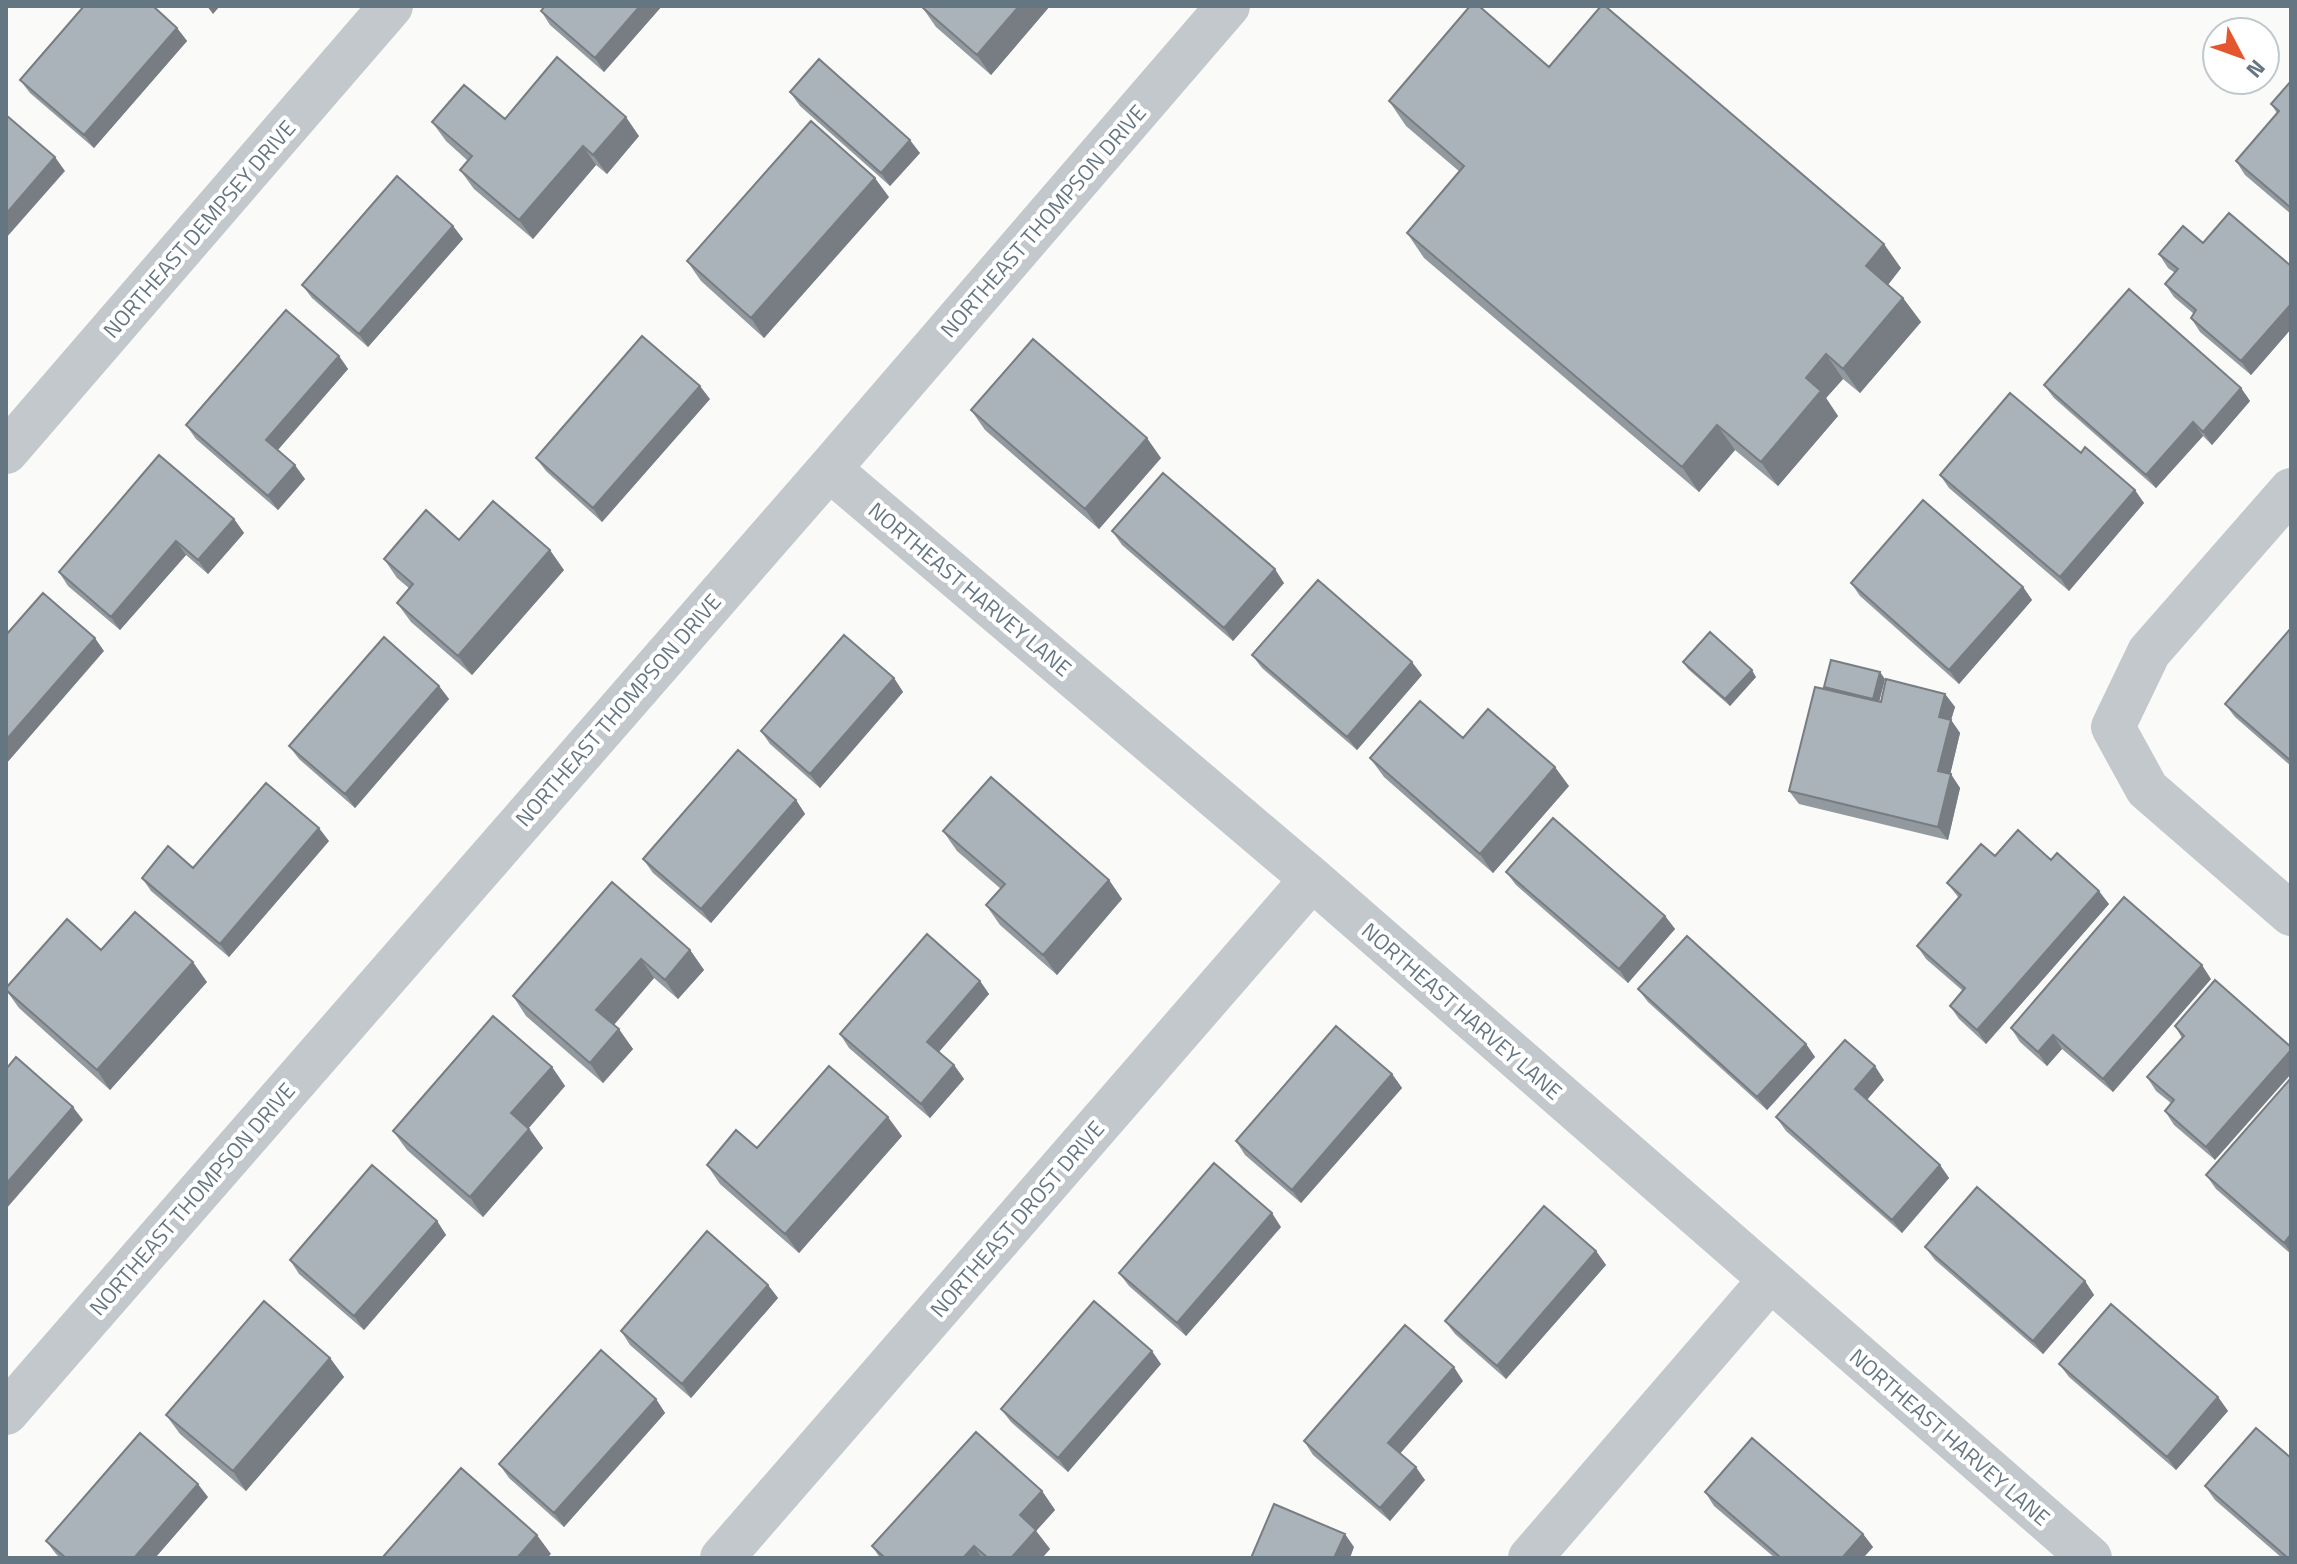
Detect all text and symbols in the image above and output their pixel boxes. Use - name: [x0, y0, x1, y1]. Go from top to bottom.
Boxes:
- north arrow: [2201, 16, 2281, 96]
- text: N: [2238, 52, 2274, 86]
- street label: NORTHEAST THOMPSON DRIVE: [932, 97, 1154, 345]
- street label: NORTHEAST DEMPSEY DRIVE: [95, 112, 303, 346]
- street label: NORTHEAST HARVEY LANE: [861, 494, 1079, 684]
- street label: NORTHEAST THOMPSON DRIVE: [507, 586, 729, 834]
- street label: NORTHEAST HARVEY LANE: [1354, 914, 1570, 1108]
- street label: NORTHEAST THOMPSON DRIVE: [81, 1075, 303, 1323]
- street label: NORTHEAST DROST DRIVE: [922, 1113, 1112, 1325]
- street label: NORTHEAST HARVEY LANE: [1842, 1340, 2058, 1534]

